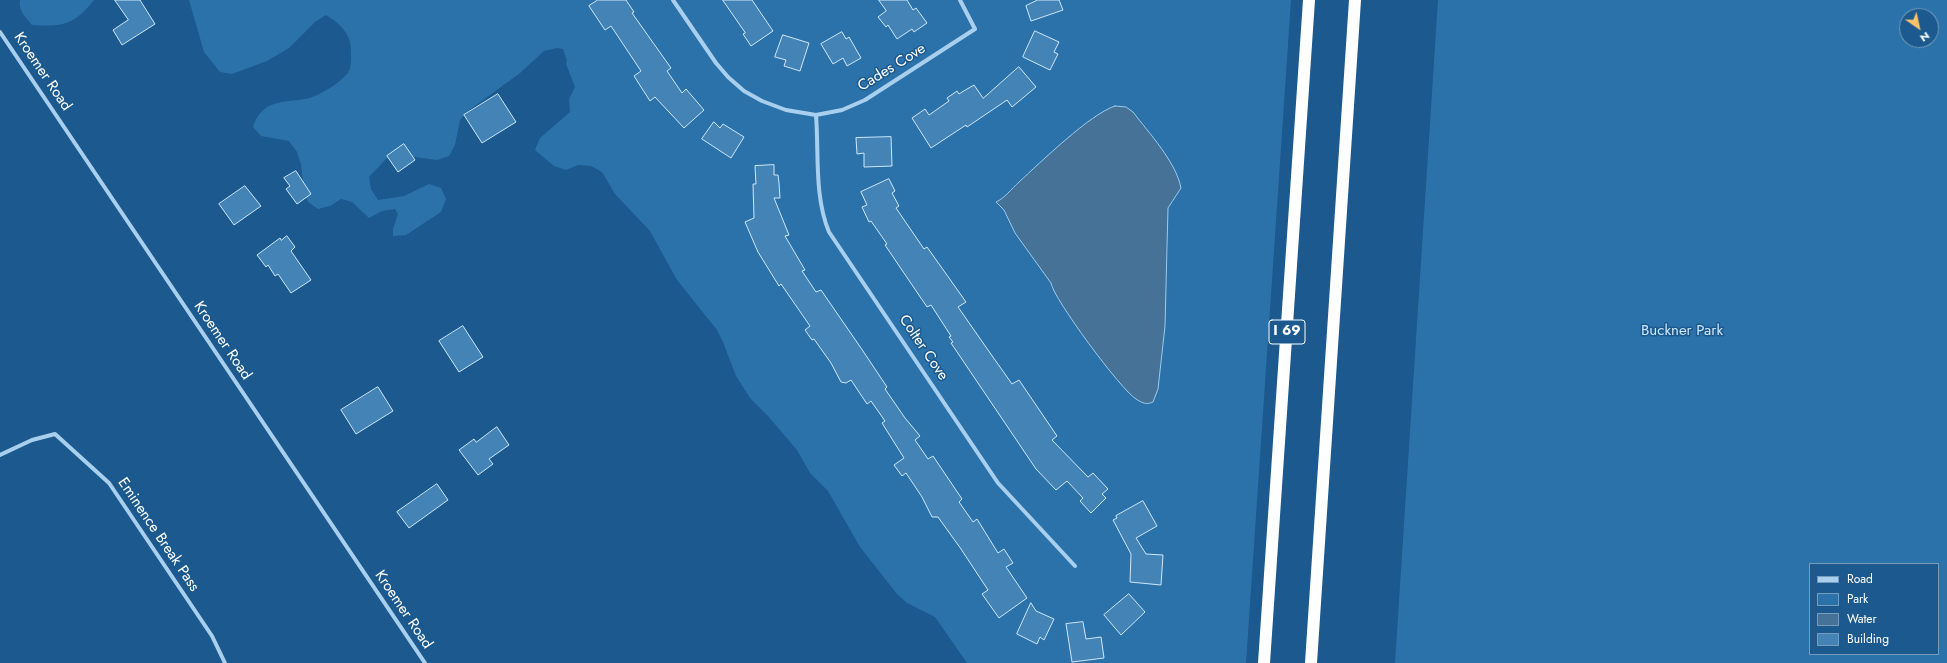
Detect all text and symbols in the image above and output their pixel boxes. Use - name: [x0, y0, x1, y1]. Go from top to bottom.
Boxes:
- north arrow: [1899, 8, 1939, 48]
- text: N: [1917, 28, 1933, 46]
- street label: Kroemer Road: [9, 29, 75, 115]
- street label: Cades Cove: [855, 40, 929, 96]
- street label: Kroemer Road: [189, 298, 255, 384]
- street label: Colter Cove: [895, 312, 951, 384]
- road number: I 69: [1269, 320, 1305, 344]
- park label: Buckner Park: [1641, 322, 1723, 340]
- street label: Eminence Break Pass: [113, 475, 203, 595]
- legend: [1809, 563, 1939, 655]
- street label: Kroemer Road: [370, 567, 436, 653]
- text: Road: [1847, 570, 1873, 588]
- text: Park: [1847, 590, 1868, 608]
- text: Water: [1847, 610, 1877, 628]
- text: Building: [1847, 630, 1889, 648]

